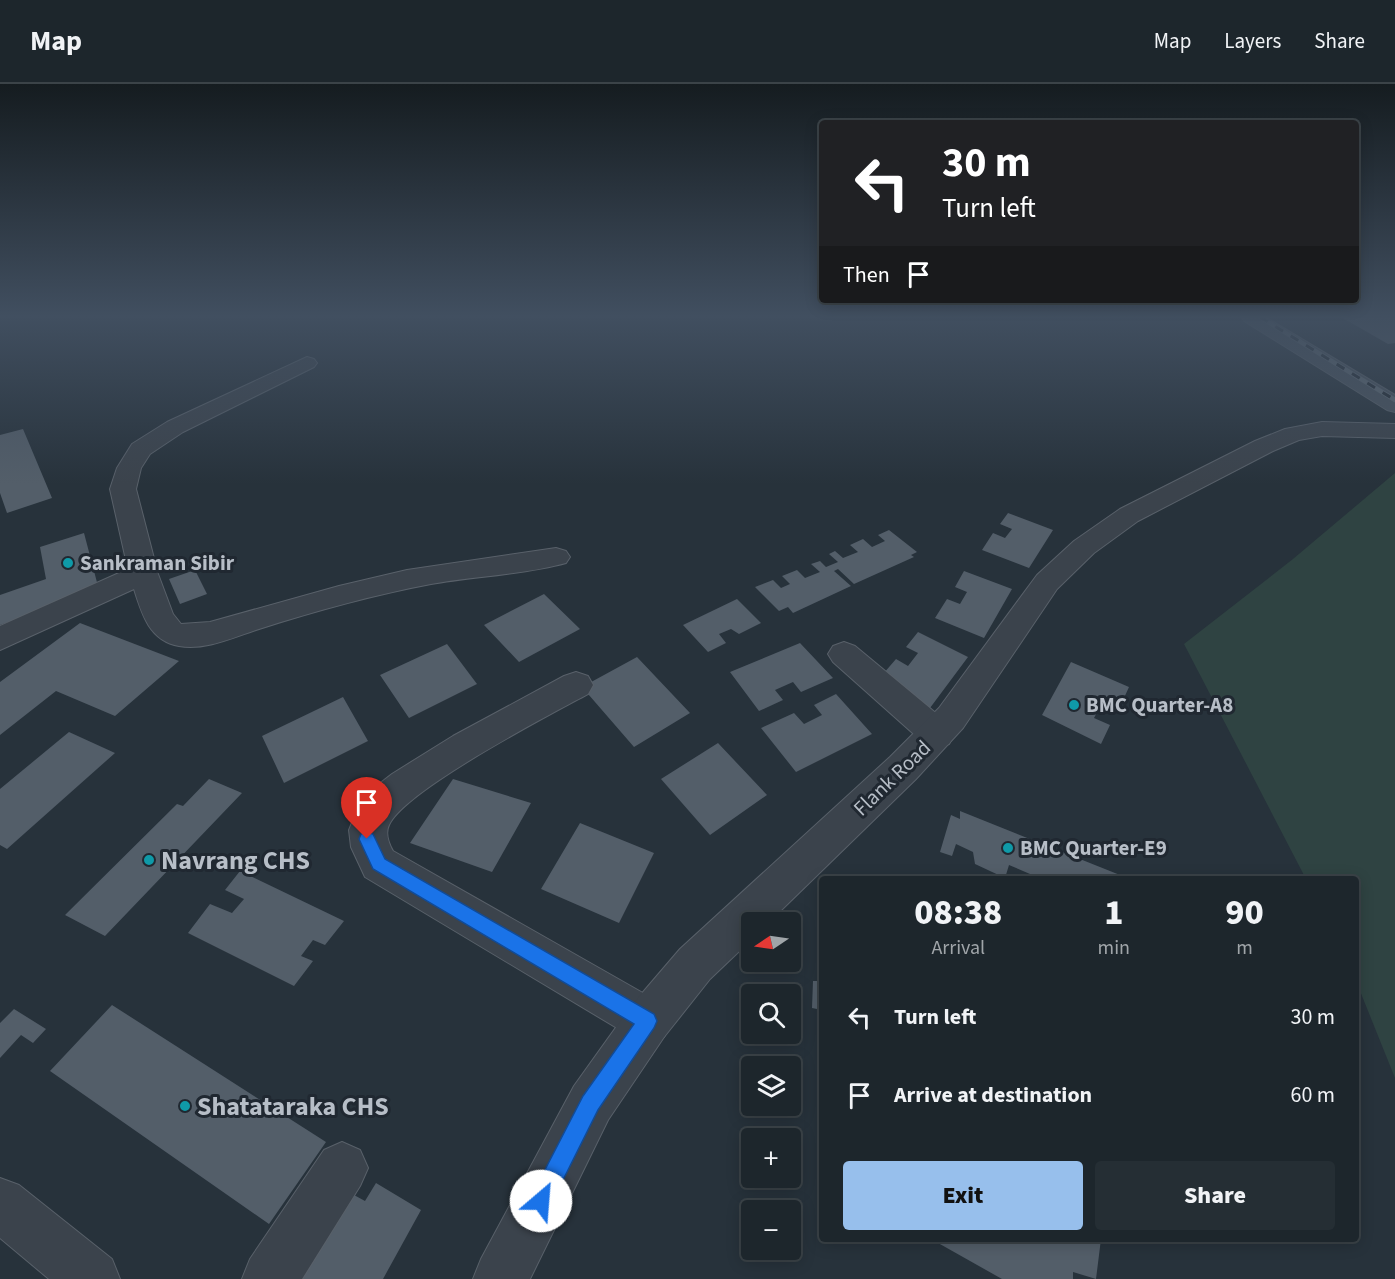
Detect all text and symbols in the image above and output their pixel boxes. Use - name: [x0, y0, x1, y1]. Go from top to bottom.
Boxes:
- text: Map: [30, 21, 82, 61]
- text: Map: [1154, 26, 1191, 56]
- text: Layers: [1224, 26, 1281, 56]
- text: Share: [1314, 26, 1365, 56]
- text: 30 m: [942, 133, 1031, 193]
- icon: left: [843, 144, 921, 222]
- text: Turn left: [942, 189, 1036, 228]
- icon: arrive: [902, 258, 935, 291]
- text: Then: [843, 259, 890, 291]
- place label: Sankraman Sibir: [80, 548, 235, 578]
- marker: Sankraman Sibir: [61, 556, 75, 570]
- place label: BMC Quarter-A8: [1086, 690, 1233, 720]
- marker: BMC Quarter-A8: [1067, 698, 1081, 712]
- street label: Flank Road: [847, 733, 937, 823]
- pin: [341, 777, 392, 839]
- icon: arrive: [350, 786, 383, 819]
- place label: BMC Quarter-E9: [1020, 833, 1167, 863]
- marker: BMC Quarter-E9: [1001, 841, 1015, 855]
- place label: Navrang CHS: [161, 842, 310, 879]
- marker: Navrang CHS: [142, 853, 156, 867]
- text: 08:38: [914, 887, 1002, 938]
- text: 1: [1104, 887, 1123, 938]
- text: 90: [1225, 887, 1264, 938]
- north arrow: [741, 912, 801, 972]
- map controls: [741, 912, 801, 1260]
- text: Arrival: [931, 934, 985, 962]
- text: min: [1098, 934, 1130, 962]
- text: m: [1236, 934, 1253, 962]
- button: search: [741, 984, 801, 1044]
- icon: left: [843, 1001, 876, 1034]
- text: Turn left: [894, 1001, 976, 1033]
- text: 30 m: [1290, 1001, 1335, 1033]
- button: layers: [741, 1056, 801, 1116]
- icon: arrive: [843, 1079, 876, 1112]
- text: Arrive at destination: [894, 1079, 1092, 1111]
- text: 60 m: [1290, 1079, 1335, 1111]
- place label: Shatataraka CHS: [197, 1088, 389, 1125]
- marker: Shatataraka CHS: [178, 1099, 192, 1113]
- button: +: [741, 1128, 801, 1188]
- button: Exit: [843, 1161, 1083, 1230]
- button: Share: [1095, 1161, 1335, 1230]
- position arrow: [509, 1169, 573, 1233]
- button: −: [741, 1200, 801, 1260]

